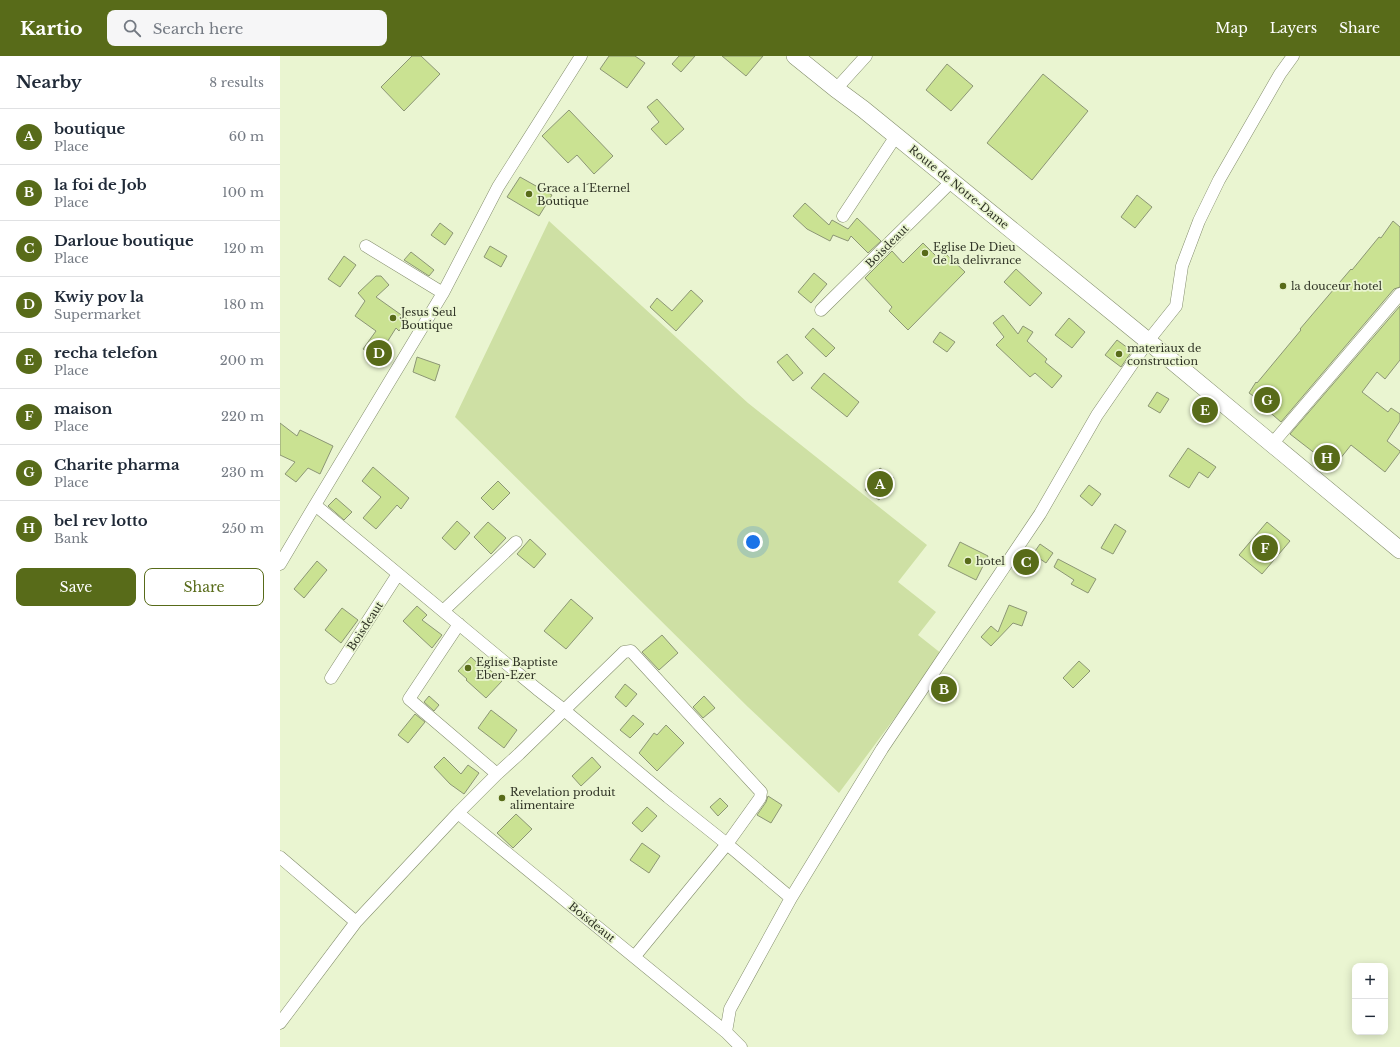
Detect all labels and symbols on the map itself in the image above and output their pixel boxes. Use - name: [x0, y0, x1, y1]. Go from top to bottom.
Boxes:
- street label: Route de Notre-Dame: [906, 142, 1012, 232]
- place label: Grace a l´Eternel Boutique: [537, 181, 631, 208]
- marker: Grace a l´Eternel Boutique: [524, 189, 534, 199]
- street label: Boisdeaut: [862, 221, 912, 271]
- place label: Eglise De Dieu de la delivrance: [933, 240, 1021, 267]
- marker: Eglise De Dieu de la delivrance: [920, 248, 930, 258]
- place label: la douceur hotel: [1291, 279, 1383, 293]
- marker: la douceur hotel: [1278, 281, 1288, 291]
- place label: Jesus Seul Boutique: [399, 305, 457, 332]
- marker: Jesus Seul Boutique: [388, 313, 398, 323]
- pin: D: [366, 338, 392, 368]
- place label: materiaux de construction: [1127, 341, 1201, 368]
- marker: materiaux de construction: [1114, 349, 1124, 359]
- pin: G: [1254, 385, 1280, 415]
- pin: E: [1192, 395, 1218, 425]
- pin: H: [1314, 443, 1340, 473]
- pin: A: [867, 469, 893, 499]
- your location: [743, 532, 763, 552]
- pin: F: [1252, 533, 1278, 563]
- pin: C: [1013, 547, 1039, 577]
- place label: hotel: [976, 554, 1005, 568]
- marker: hotel: [963, 556, 973, 566]
- street label: Boisdeaut: [344, 598, 387, 653]
- place label: Eglise Baptiste Eben-Ezer: [476, 655, 558, 682]
- marker: Eglise Baptiste Eben-Ezer: [463, 663, 473, 673]
- pin: B: [931, 674, 957, 704]
- place label: Revelation produit alimentaire: [510, 785, 616, 812]
- marker: Revelation produit alimentaire: [497, 793, 507, 803]
- street label: Boisdeaut: [566, 899, 619, 946]

